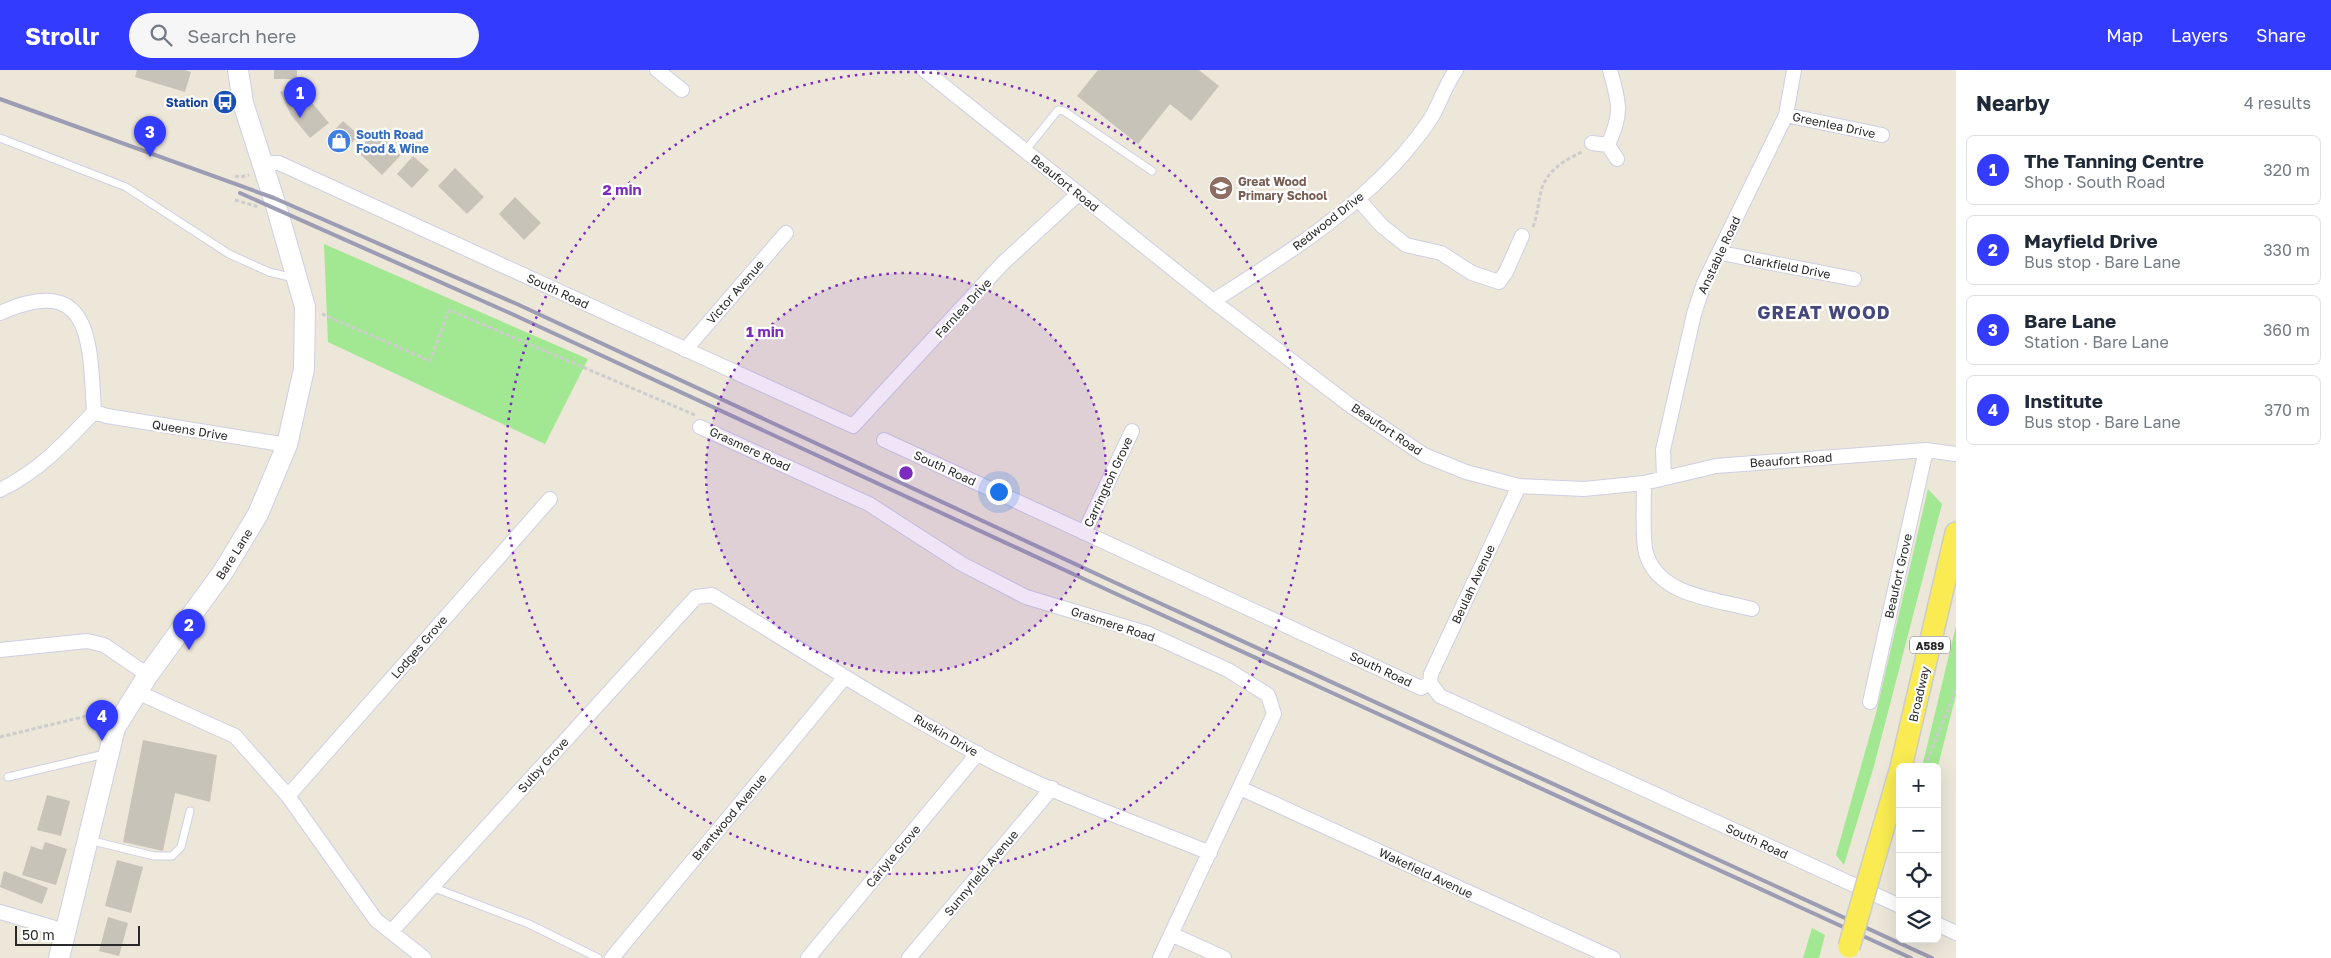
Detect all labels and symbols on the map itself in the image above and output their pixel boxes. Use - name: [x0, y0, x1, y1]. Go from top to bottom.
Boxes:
- pin: 1: [284, 77, 316, 118]
- bus stop icon: Station: [212, 89, 238, 115]
- place label: Station: [166, 95, 208, 110]
- street label: Greenlea Drive: [1791, 109, 1877, 141]
- pin: 3: [134, 116, 166, 157]
- place label: South Road Food & Wine: [356, 127, 429, 156]
- shop icon: South Road Food & Wine: [326, 128, 352, 154]
- street label: Beaufort Road: [1028, 151, 1102, 215]
- place label: Great Wood Primary School: [1238, 174, 1327, 203]
- school or university icon: Great Wood Primary School: [1208, 175, 1234, 201]
- text: 2 min: [602, 180, 642, 198]
- street label: Redwood Drive: [1289, 188, 1367, 254]
- street label: Anstable Road: [1694, 214, 1744, 296]
- street label: Clarkfield Drive: [1742, 250, 1832, 282]
- street label: Victor Avenue: [703, 257, 767, 327]
- street label: South Road: [525, 270, 591, 312]
- street label: Farnlea Drive: [932, 275, 994, 341]
- district label: GREAT WOOD: [1757, 301, 1891, 323]
- text: 1 min: [746, 322, 784, 340]
- street label: Beaufort Road: [1349, 400, 1425, 458]
- street label: Queens Drive: [151, 417, 229, 443]
- street label: Grasmere Road: [707, 424, 793, 474]
- street label: Carrington Grove: [1080, 434, 1136, 530]
- street label: South Road: [912, 447, 978, 489]
- street label: Beaufort Road: [1749, 450, 1833, 470]
- centre of rings: [897, 464, 915, 482]
- your location: [986, 479, 1012, 505]
- street label: Bare Lane: [212, 526, 256, 582]
- street label: Beaufort Grove: [1881, 532, 1915, 620]
- street label: Beulah Avenue: [1448, 542, 1498, 626]
- street label: Grasmere Road: [1069, 603, 1157, 645]
- pin: 2: [173, 609, 205, 650]
- street label: Lodges Grove: [388, 612, 450, 682]
- road number: A589: [1910, 636, 1950, 654]
- street label: South Road: [1348, 648, 1414, 690]
- street label: Broadway: [1905, 664, 1933, 723]
- pin: 4: [86, 700, 118, 741]
- street label: Ruskin Drive: [911, 711, 981, 759]
- street label: Sulby Grove: [514, 734, 572, 796]
- street label: Brantwood Avenue: [688, 771, 770, 863]
- street label: South Road: [1724, 820, 1790, 862]
- street label: Carlyle Grove: [862, 822, 924, 890]
- street label: Sunnyfield Avenue: [941, 827, 1021, 919]
- street label: Wakefield Avenue: [1377, 845, 1476, 901]
- scale bar: [15, 923, 140, 946]

